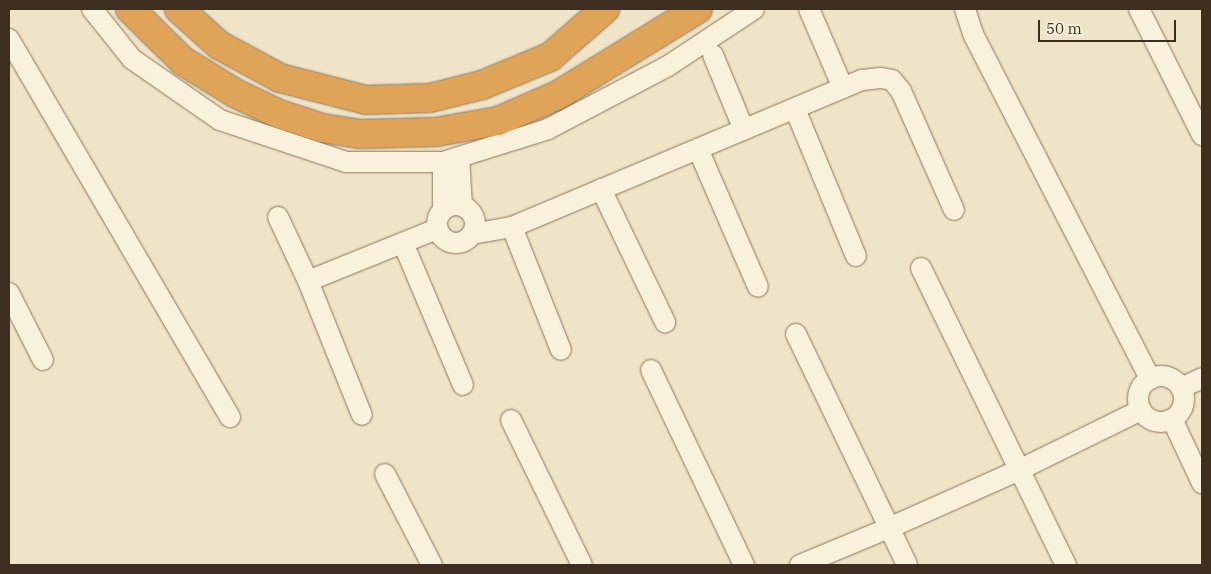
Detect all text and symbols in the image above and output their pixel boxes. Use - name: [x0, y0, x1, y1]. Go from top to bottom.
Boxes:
- scale bar: [1041, 10, 1178, 42]
- text: 50 m: [1046, 19, 1082, 38]

